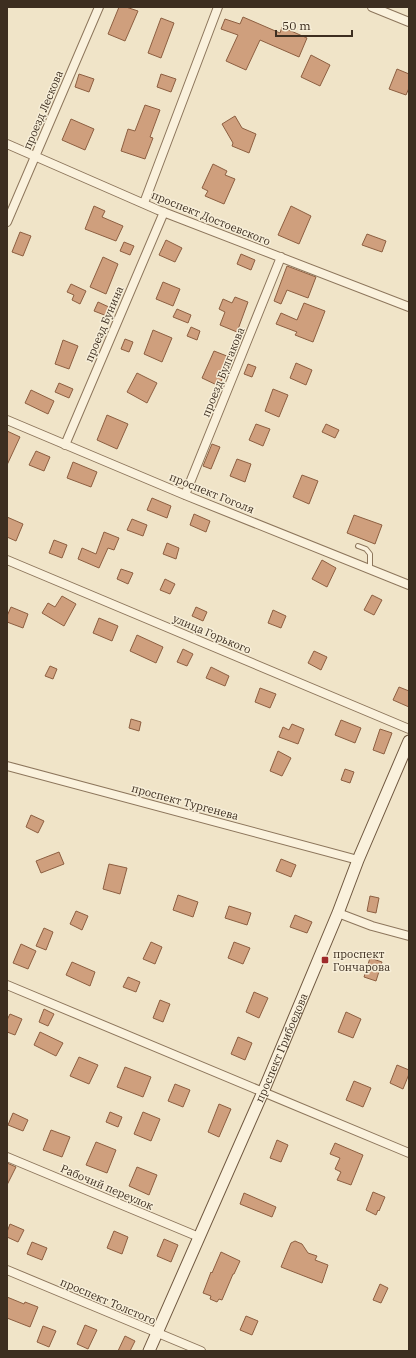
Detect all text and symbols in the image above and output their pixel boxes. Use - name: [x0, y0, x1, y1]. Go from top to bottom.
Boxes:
- scale bar: [276, 12, 352, 38]
- text: 50 m: [282, 18, 311, 33]
- street label: проезд Лескова: [20, 68, 66, 152]
- street label: проспект Достоевского: [149, 188, 273, 248]
- street label: проезд Бунина: [82, 284, 126, 364]
- street label: проезд Булгакова: [199, 325, 247, 419]
- street label: проспект Гоголя: [167, 470, 257, 516]
- street label: улица Горького: [171, 611, 253, 657]
- street label: проспект Тургенева: [130, 781, 240, 823]
- place label: проспект Гончарова: [333, 947, 390, 974]
- marker: проспект Гончарова: [320, 955, 330, 965]
- street label: проспект Грибоедова: [252, 991, 311, 1105]
- street label: Рабочий переулок: [59, 1161, 156, 1213]
- street label: проспект Толстого: [58, 1274, 158, 1328]

